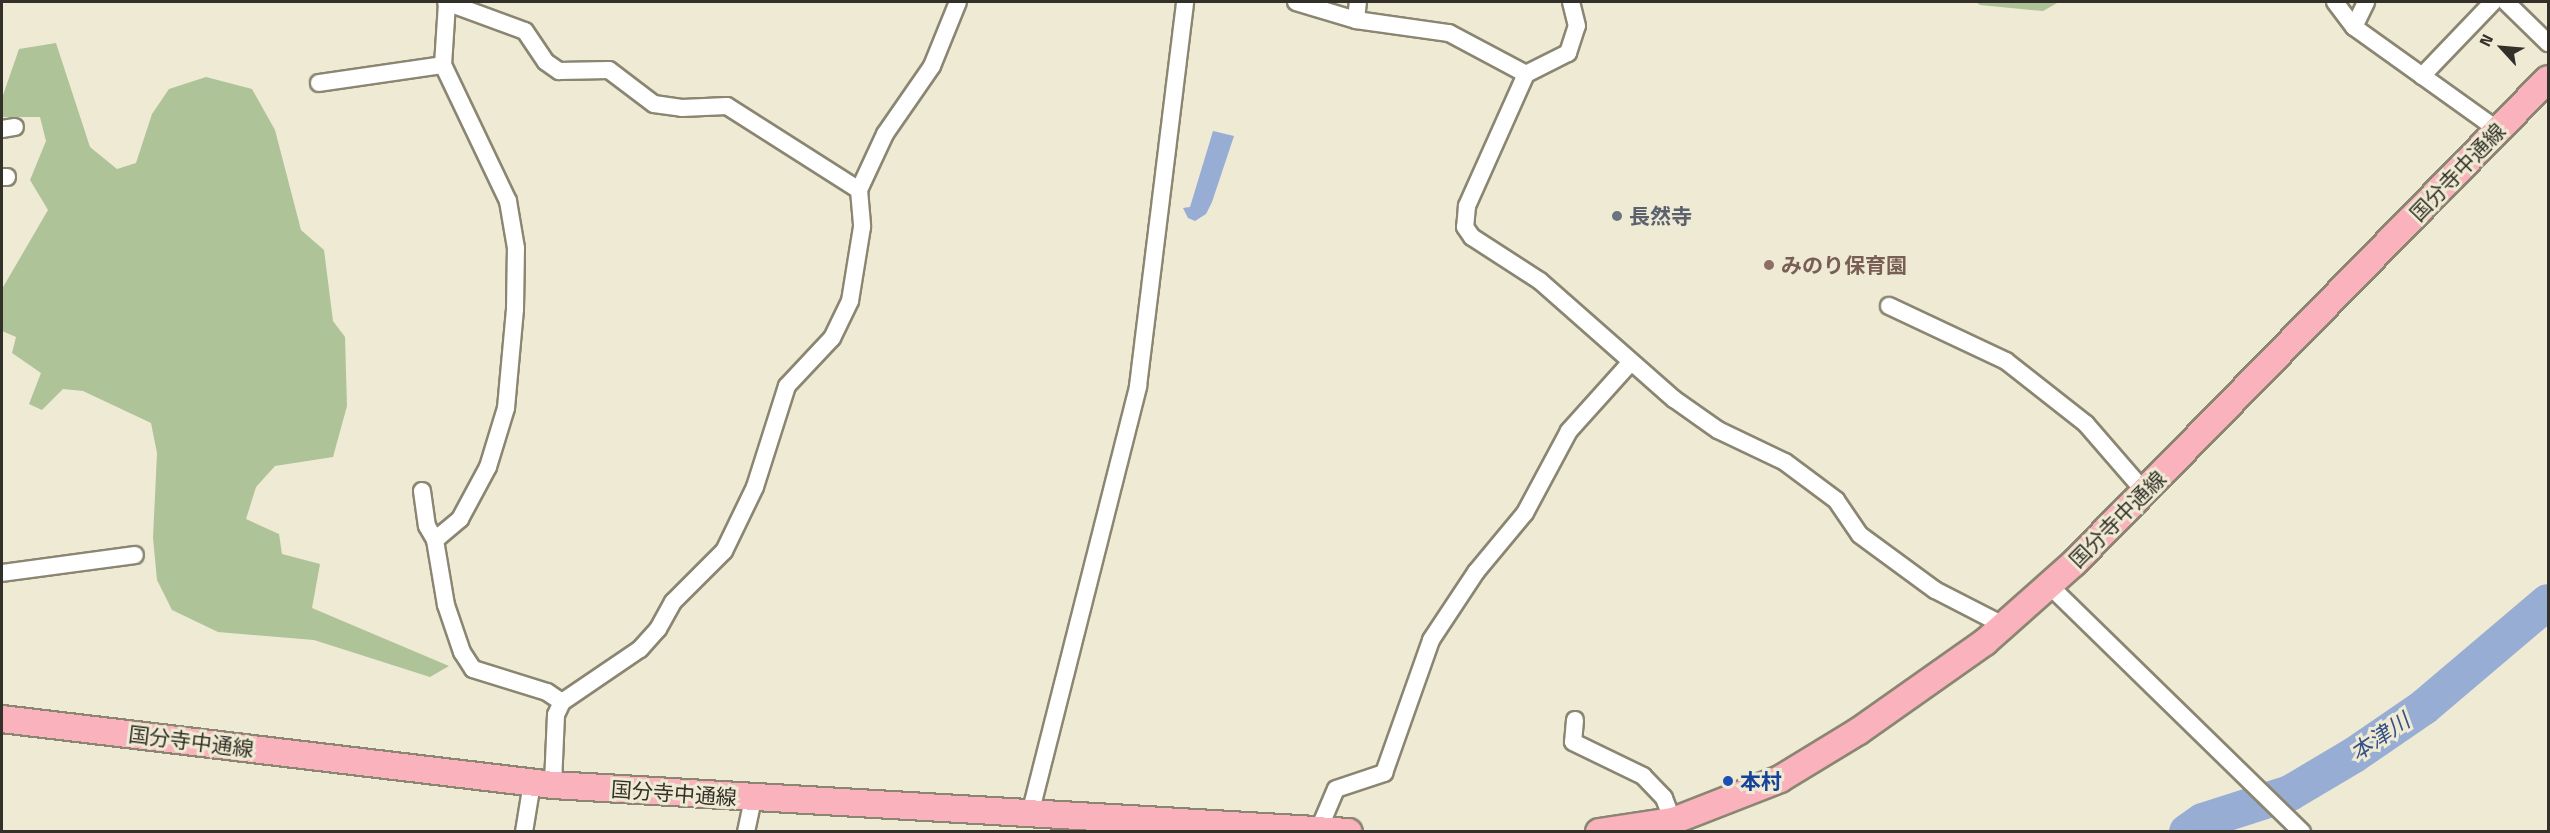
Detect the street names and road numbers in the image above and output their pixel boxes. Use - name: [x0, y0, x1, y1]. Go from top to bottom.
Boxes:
- street label: 国分寺中通線: [2404, 118, 2510, 226]
- street label: 国分寺中通線: [2064, 466, 2170, 572]
- street label: 国分寺中通線: [127, 721, 255, 761]
- street label: 国分寺中通線: [610, 776, 738, 810]

